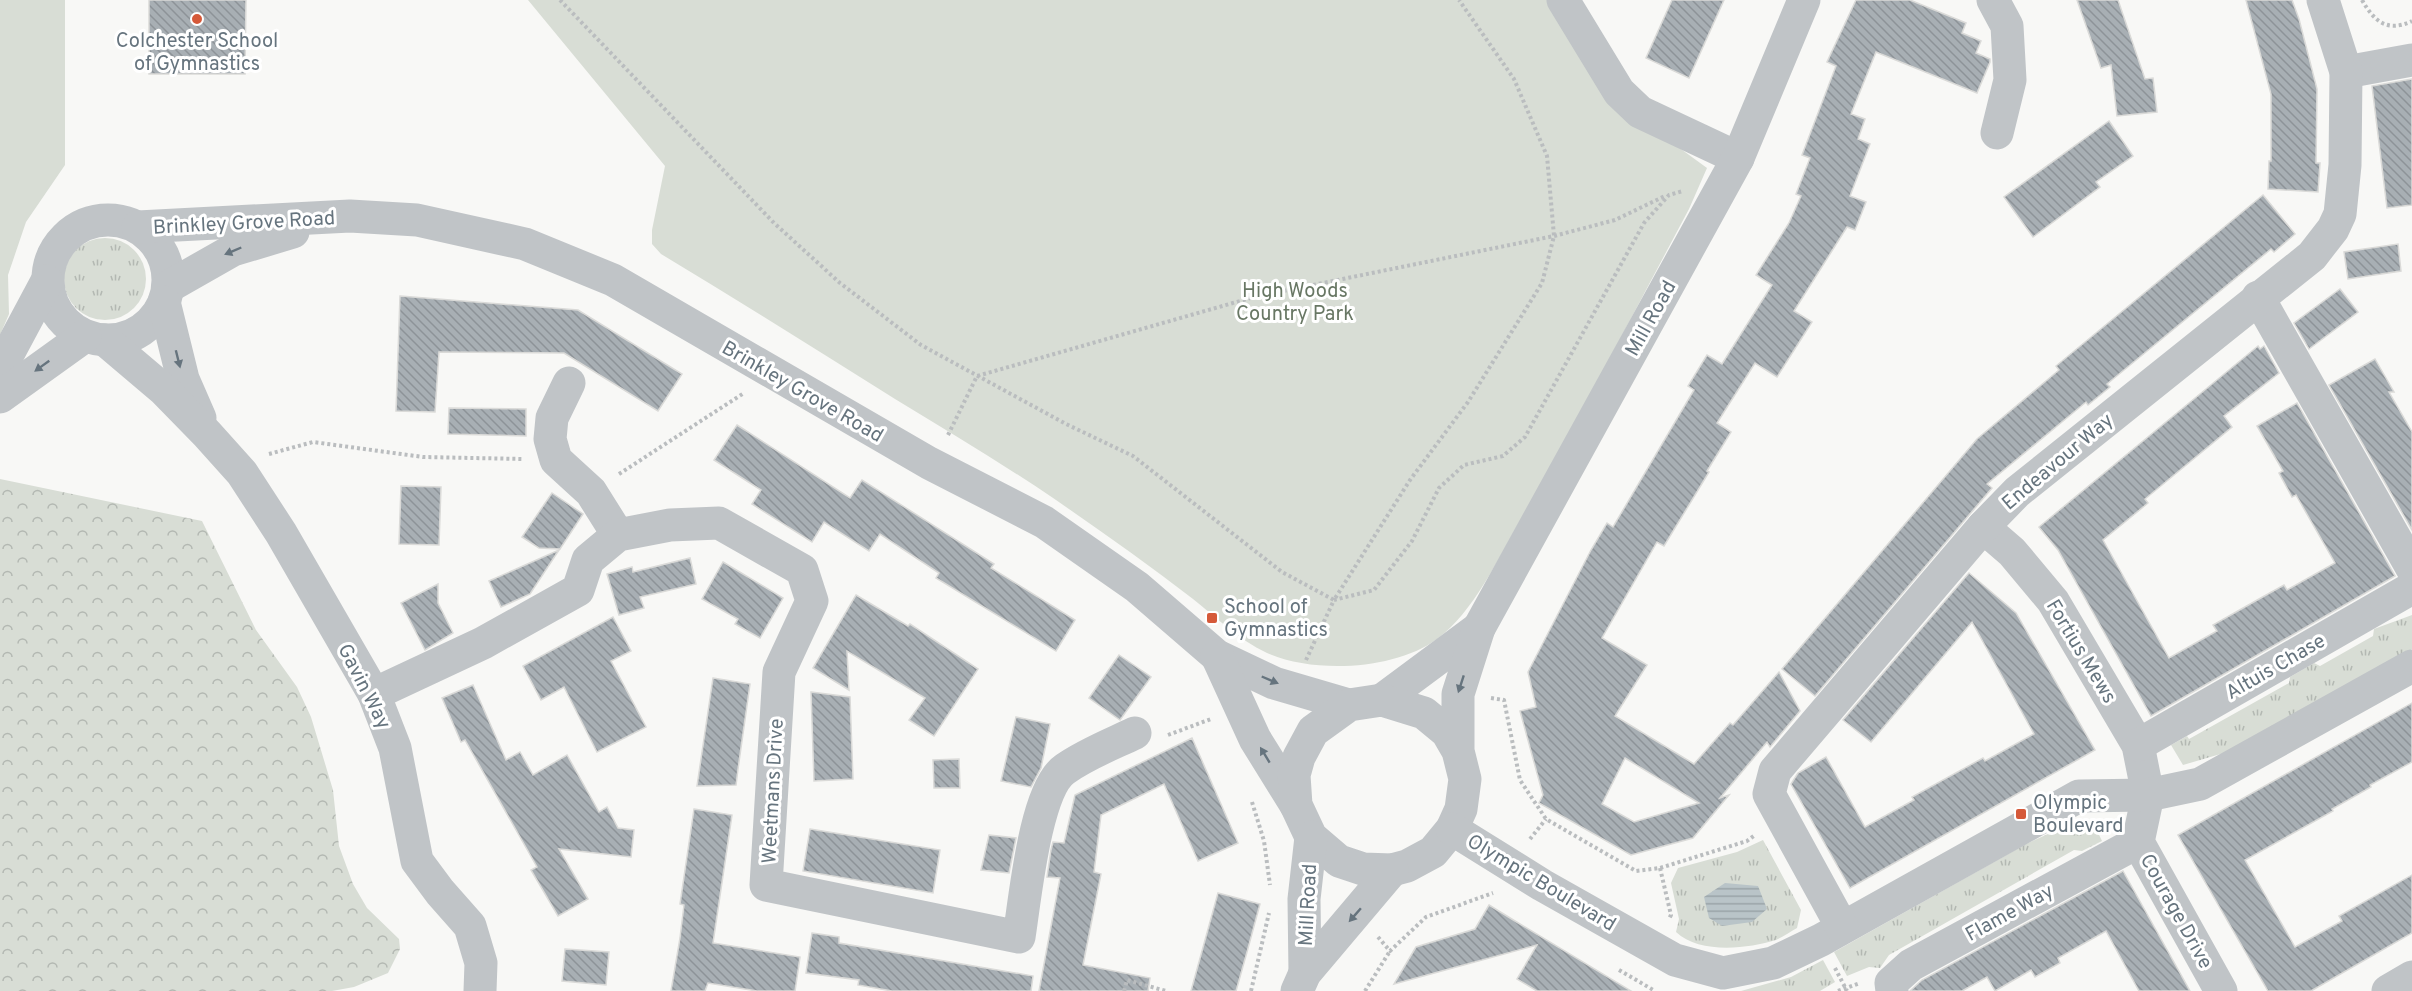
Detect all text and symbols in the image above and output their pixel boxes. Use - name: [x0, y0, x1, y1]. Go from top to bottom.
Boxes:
- marker: Colchester School of Gymnastics: [190, 12, 204, 26]
- place label: Colchester School of Gymnastics: [116, 29, 278, 78]
- street label: Brinkley Grove Road: [152, 206, 336, 242]
- one-way arrow: [224, 246, 242, 256]
- street label: Mill Road: [1620, 277, 1683, 361]
- park label: High Woods Country Park: [1236, 279, 1354, 328]
- street label: Brinkley Grove Road: [716, 336, 888, 450]
- one-way arrow: [173, 350, 183, 368]
- one-way arrow: [35, 360, 51, 372]
- street label: Endeavour Way: [1997, 408, 2119, 517]
- place label: School of Gymnastics: [1224, 595, 1328, 644]
- street label: Fortius Mews: [2039, 595, 2121, 709]
- marker: School of Gymnastics: [1205, 611, 1219, 625]
- street label: Altuis Chase: [2221, 629, 2331, 707]
- street label: Gavin Way: [331, 640, 396, 734]
- one-way arrow: [1456, 675, 1465, 693]
- one-way arrow: [1261, 676, 1278, 685]
- street label: Weetmans Drive: [757, 718, 791, 864]
- one-way arrow: [1260, 747, 1271, 763]
- place label: Olympic Boulevard: [2033, 791, 2123, 840]
- marker: Olympic Boulevard: [2014, 807, 2028, 821]
- street label: Olympic Boulevard: [1462, 829, 1620, 938]
- street label: Courage Drive: [2133, 850, 2218, 974]
- street label: Mill Road: [1294, 863, 1324, 947]
- street label: Flame Way: [1961, 879, 2059, 949]
- one-way arrow: [1349, 907, 1362, 922]

